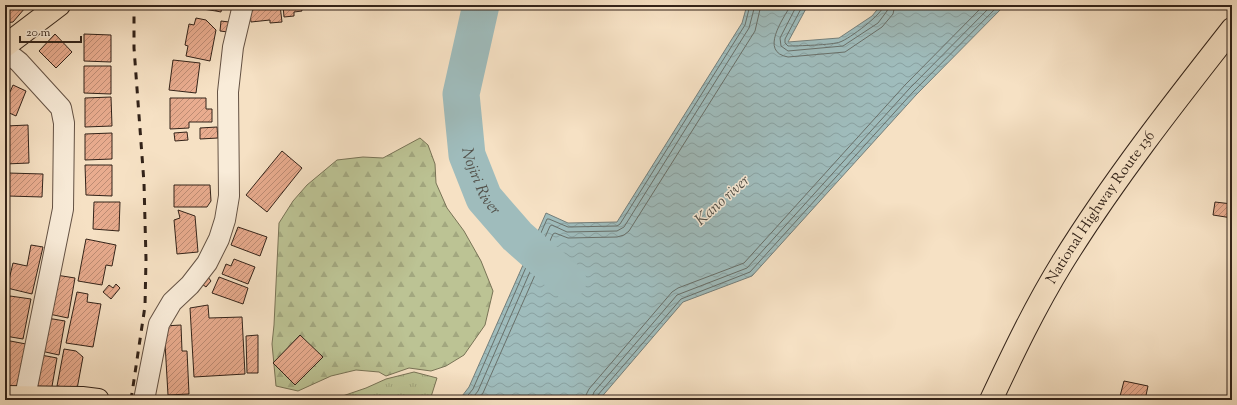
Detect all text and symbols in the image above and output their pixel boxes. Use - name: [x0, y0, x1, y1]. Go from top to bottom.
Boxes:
- scale bar: [20, 18, 81, 44]
- text: 20 m: [26, 24, 51, 42]
- street label: National Highway Route 136: [1041, 127, 1160, 288]
- water label: Nojiri River: [455, 147, 506, 221]
- water label: Kano river: [690, 170, 756, 232]

